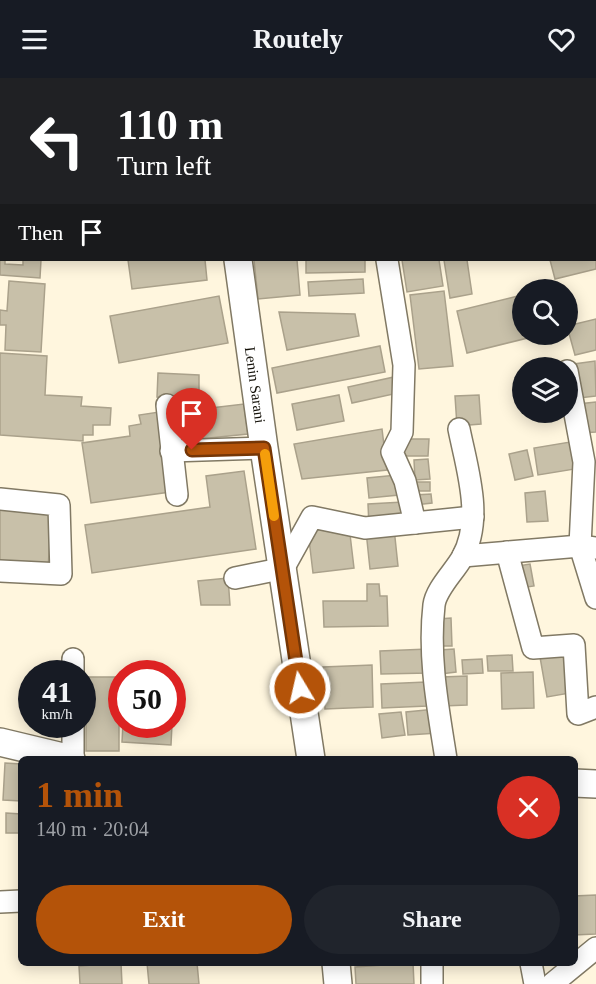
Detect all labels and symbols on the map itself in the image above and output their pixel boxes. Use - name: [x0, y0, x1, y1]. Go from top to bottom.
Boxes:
- street label: Lenin Sarani: [242, 346, 268, 424]
- pin: [166, 388, 217, 450]
- position arrow: [268, 656, 332, 720]
- speed limit sign: 50: [108, 660, 186, 738]

